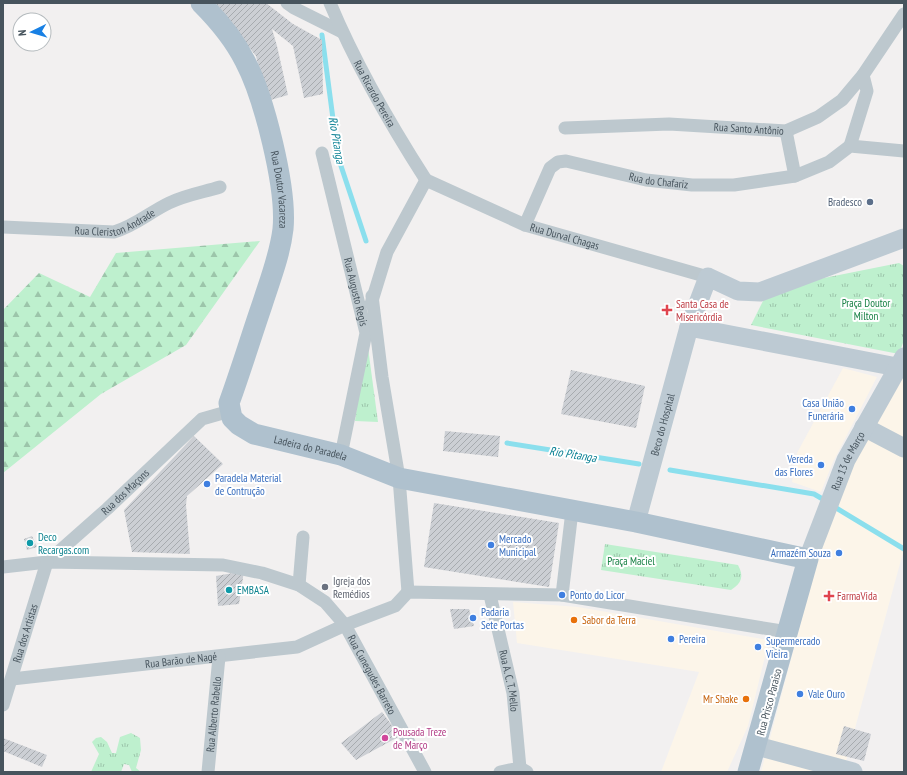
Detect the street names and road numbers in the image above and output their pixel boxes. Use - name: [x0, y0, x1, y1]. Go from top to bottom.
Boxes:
- street label: Rua Ricardo Pereira: [351, 58, 399, 130]
- street label: Rua Santo Antônio: [713, 120, 785, 138]
- street label: Rua Doutor Vacareza: [268, 150, 290, 229]
- street label: Rua do Chafariz: [628, 169, 689, 192]
- street label: Rua Cleriston Andrade: [74, 205, 158, 239]
- street label: Rua Durval Chagas: [529, 220, 601, 253]
- street label: Rua Augusto Regis: [341, 256, 371, 328]
- street label: Beco do Hospital: [647, 391, 678, 457]
- street label: Rua 13 de Março: [828, 429, 868, 492]
- street label: Ladeira do Paradela: [272, 432, 349, 464]
- street label: Rua dos Maçons: [98, 466, 152, 518]
- street label: Rua dos Artistas: [9, 602, 41, 664]
- street label: Rua Cunegudes Barreto: [345, 632, 399, 717]
- street label: Rua A. C. T. Mello: [496, 648, 522, 713]
- street label: Rua Barão de Nagé: [144, 649, 218, 671]
- street label: Rua Prisco Paraiso: [753, 667, 785, 737]
- street label: Rua Alberto Rabello: [203, 676, 224, 753]

